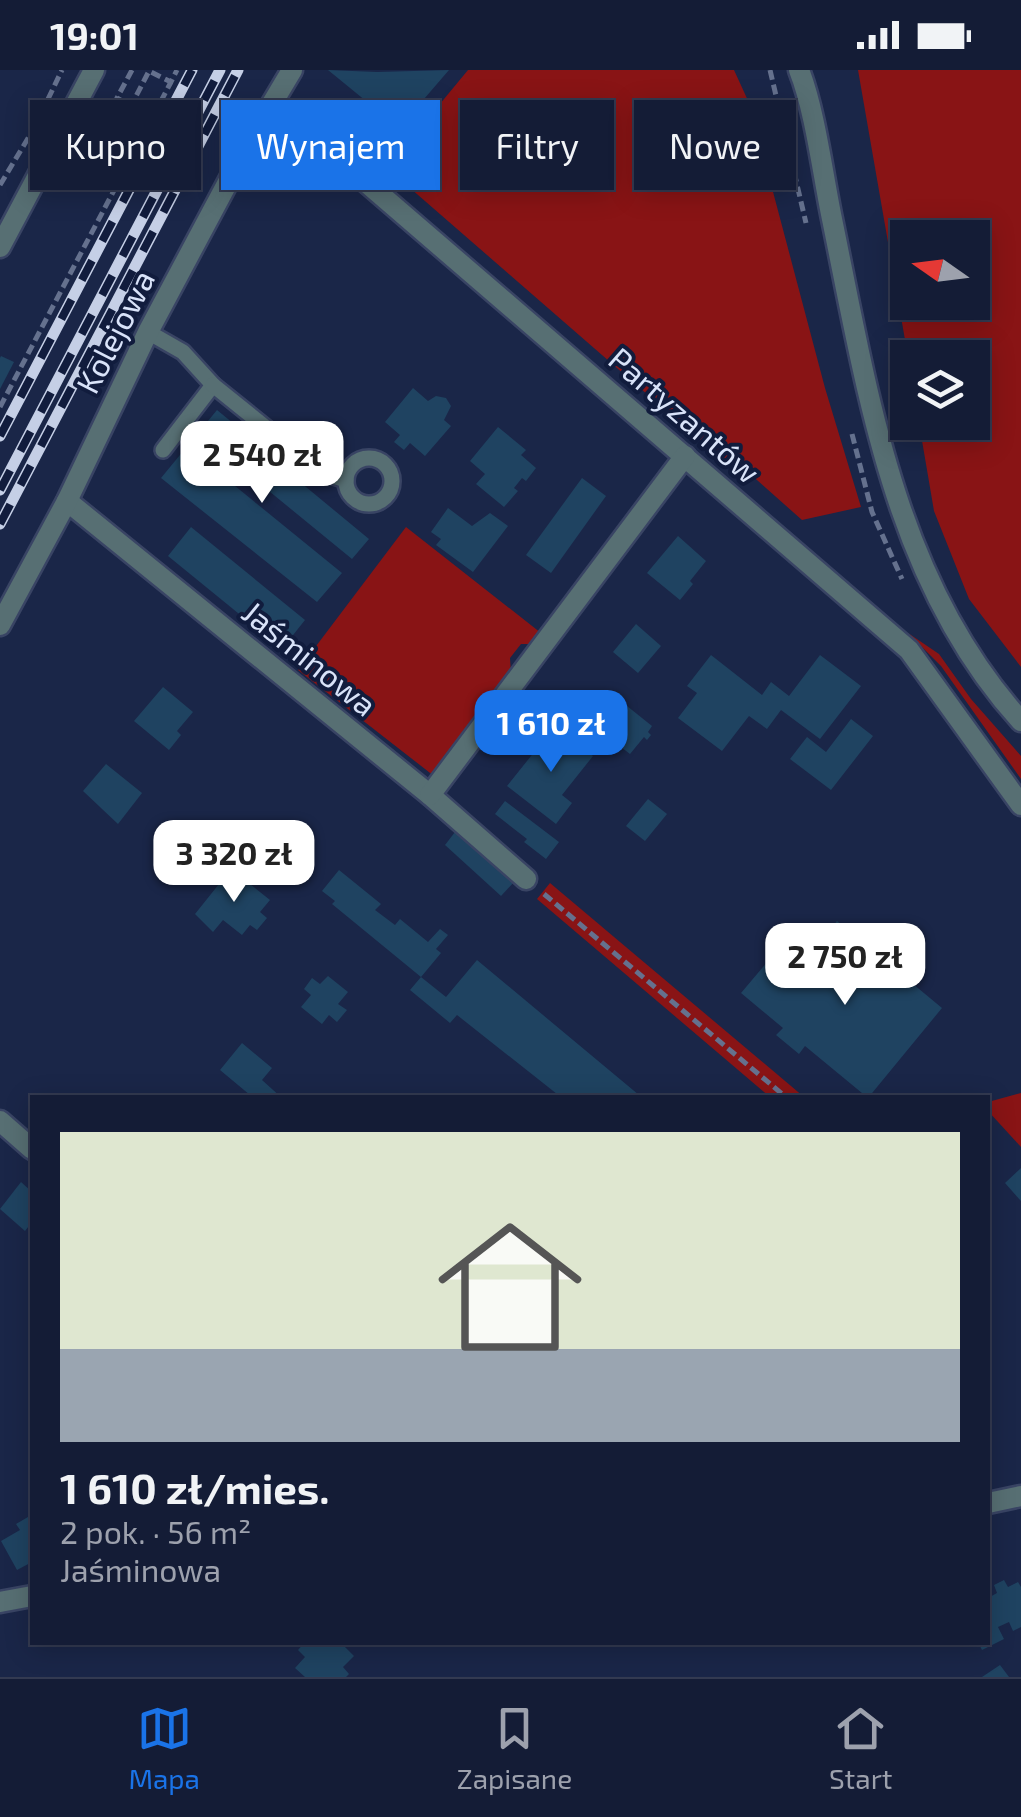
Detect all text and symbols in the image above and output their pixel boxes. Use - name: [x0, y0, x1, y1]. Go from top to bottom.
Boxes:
- text: 19:01: [50, 12, 139, 58]
- chip: Kupno: [30, 100, 201, 190]
- chip: Wynajem: [221, 100, 440, 190]
- chip: Filtry: [460, 100, 614, 190]
- chip: Nowe: [634, 100, 796, 190]
- north arrow: [890, 220, 990, 320]
- map controls: [890, 220, 990, 440]
- street label: Kolejowa: [67, 263, 162, 400]
- street label: Partyzantów: [602, 339, 768, 490]
- button: layers: [890, 340, 990, 440]
- pin: 2 540 zł: [159, 421, 365, 506]
- text: 2 540 zł: [203, 434, 321, 472]
- street label: Jaśminowa: [236, 592, 385, 723]
- pin: 1 610 zł: [448, 690, 654, 775]
- text: 1 610 zł: [497, 703, 605, 741]
- pin: 3 320 zł: [131, 820, 337, 905]
- text: 3 320 zł: [175, 833, 293, 871]
- pin: 2 750 zł: [742, 923, 948, 1008]
- text: 2 750 zł: [787, 936, 903, 974]
- icon: home: [420, 1197, 600, 1377]
- text: 1 610 zł/mies.: [60, 1462, 330, 1512]
- text: 2 pok. · 56 m²: [60, 1512, 251, 1550]
- text: Jaśminowa: [60, 1550, 221, 1588]
- tab: Mapa: [128, 1701, 200, 1795]
- tab: Zapisane: [457, 1701, 572, 1795]
- tab: Start: [829, 1701, 893, 1795]

